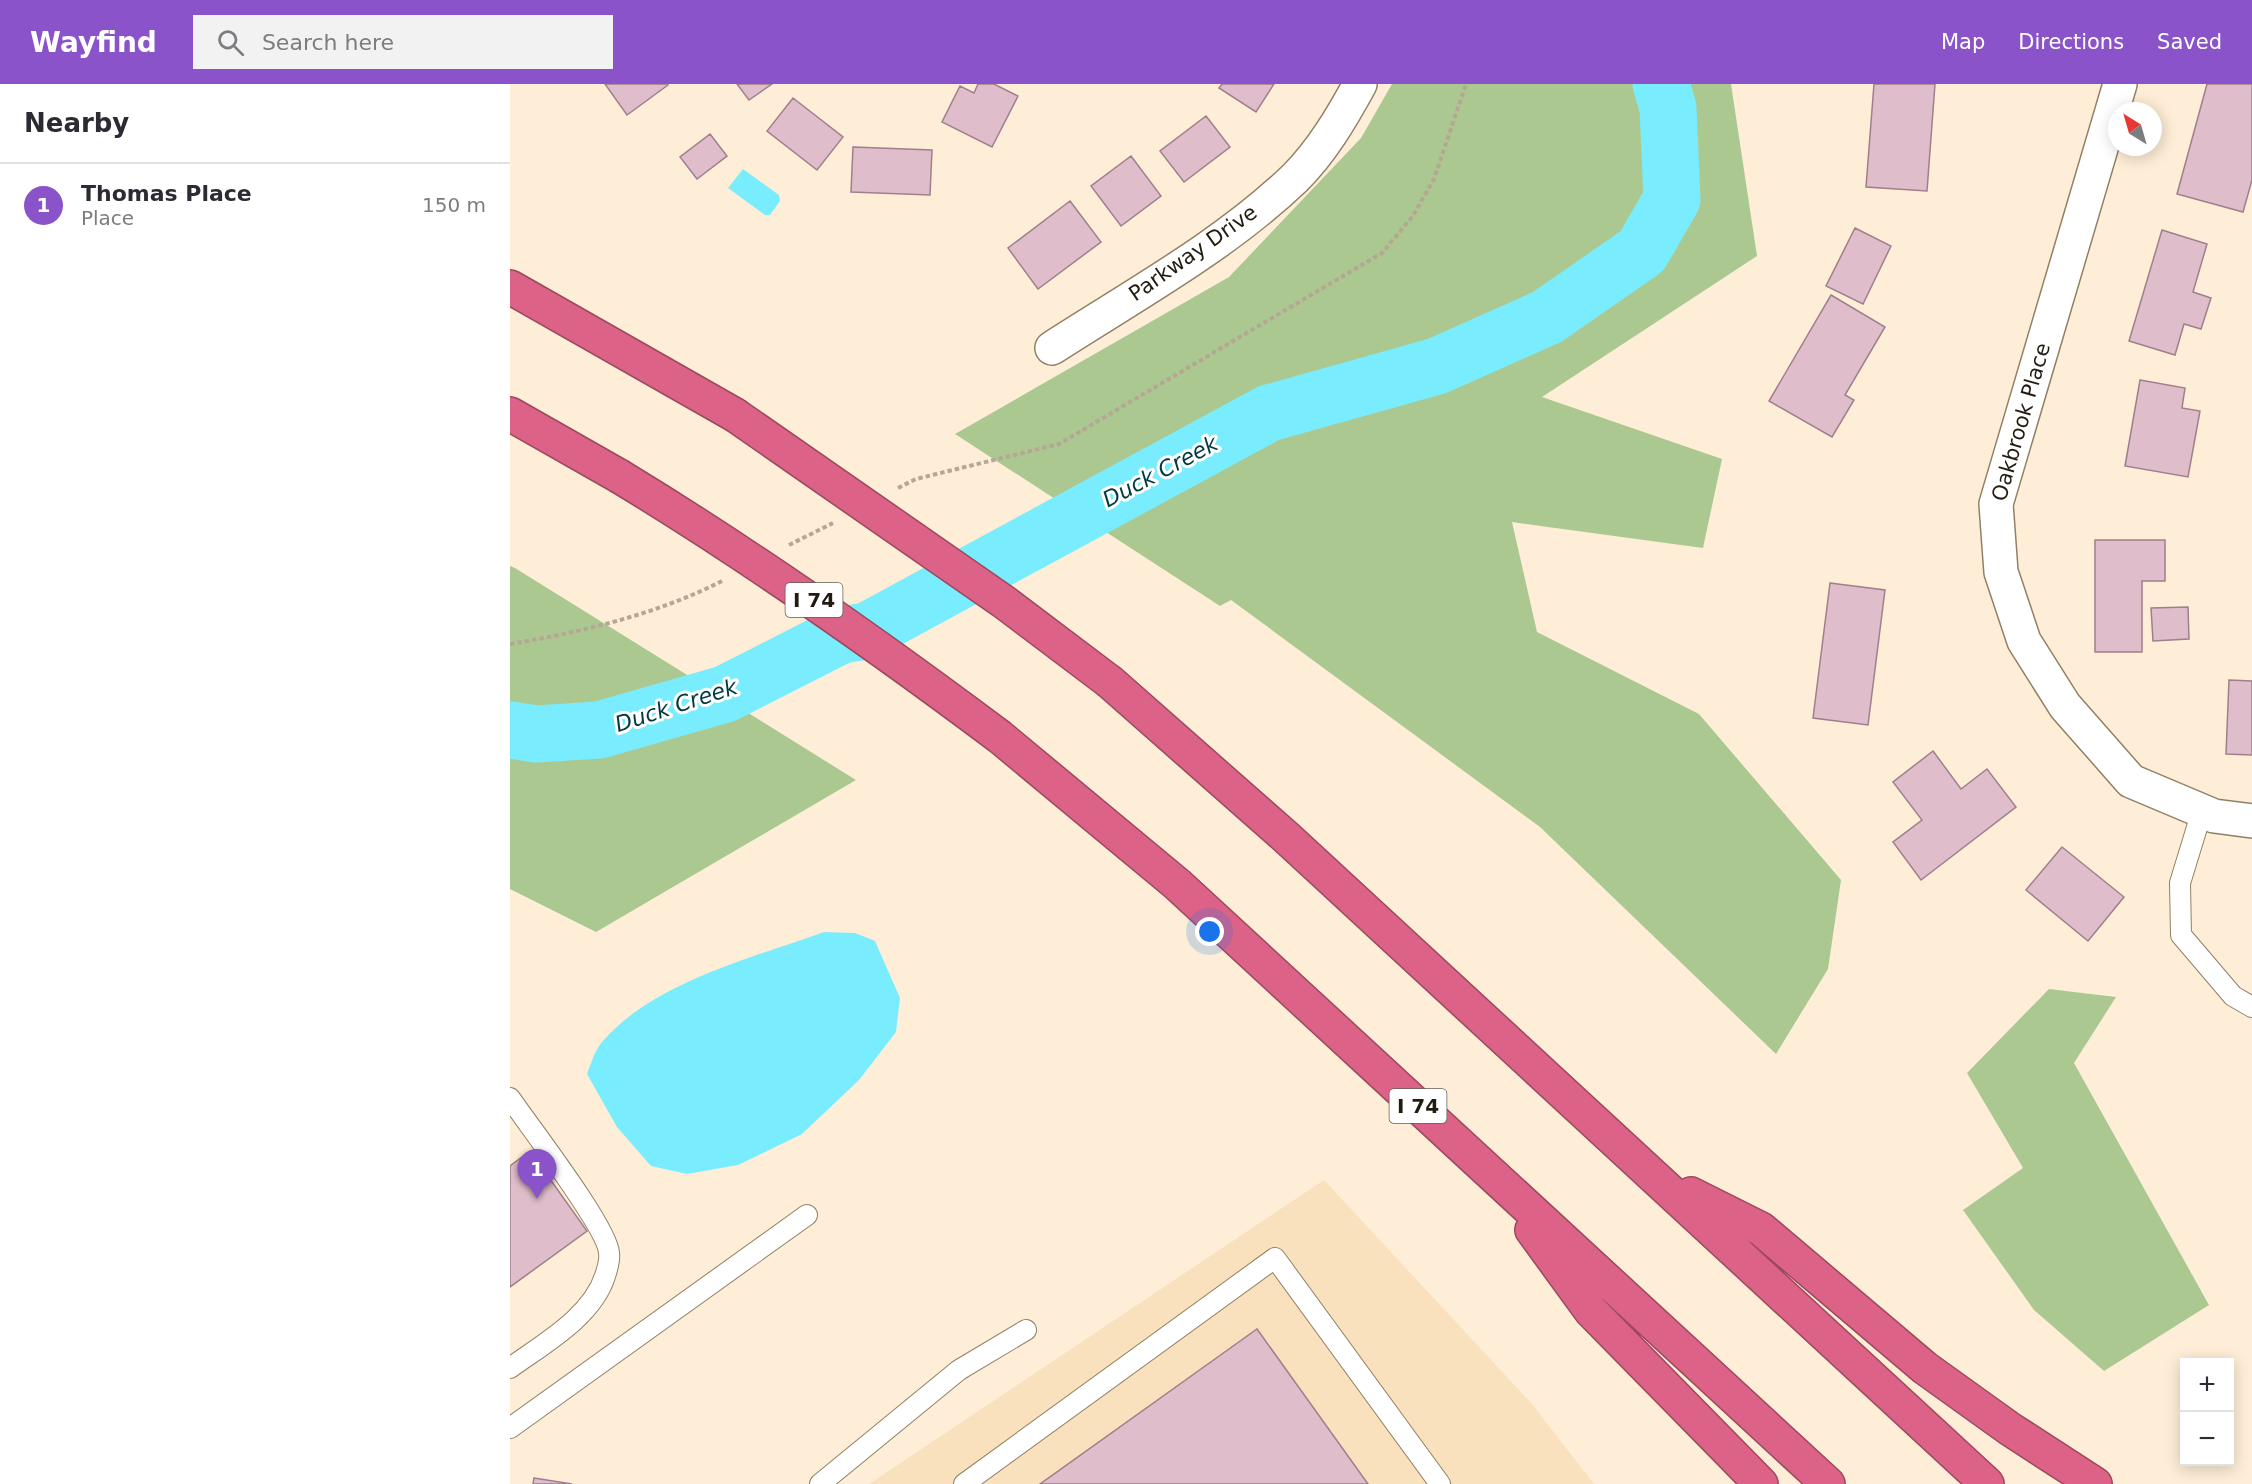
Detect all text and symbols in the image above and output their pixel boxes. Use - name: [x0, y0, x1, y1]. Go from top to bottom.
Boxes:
- search box: [193, 15, 613, 69]
- text: Wayfind: [30, 26, 157, 59]
- icon: search: [214, 26, 247, 59]
- text: Search here: [262, 30, 394, 55]
- text: Map: [1941, 30, 1985, 54]
- text: Directions: [2018, 30, 2124, 54]
- text: Saved: [2157, 30, 2222, 54]
- north arrow: [2108, 102, 2162, 156]
- text: Nearby: [24, 108, 129, 138]
- text: Thomas Place: [81, 181, 252, 206]
- text: 1: [37, 193, 50, 217]
- text: 150 m: [422, 193, 486, 217]
- street label: Parkway Drive: [1124, 200, 1262, 306]
- text: Place: [81, 206, 134, 230]
- street label: Oakbrook Place: [1987, 340, 2055, 504]
- water label: Duck Creek: [1098, 430, 1223, 512]
- road number: I 74: [786, 583, 842, 617]
- water label: Duck Creek: [612, 674, 742, 737]
- your location: [1195, 917, 1224, 946]
- road number: I 74: [1390, 1089, 1446, 1123]
- pin: 1: [518, 1150, 556, 1199]
- map controls: [2180, 1358, 2234, 1466]
- button: +: [2180, 1358, 2234, 1412]
- button: −: [2180, 1412, 2234, 1466]

